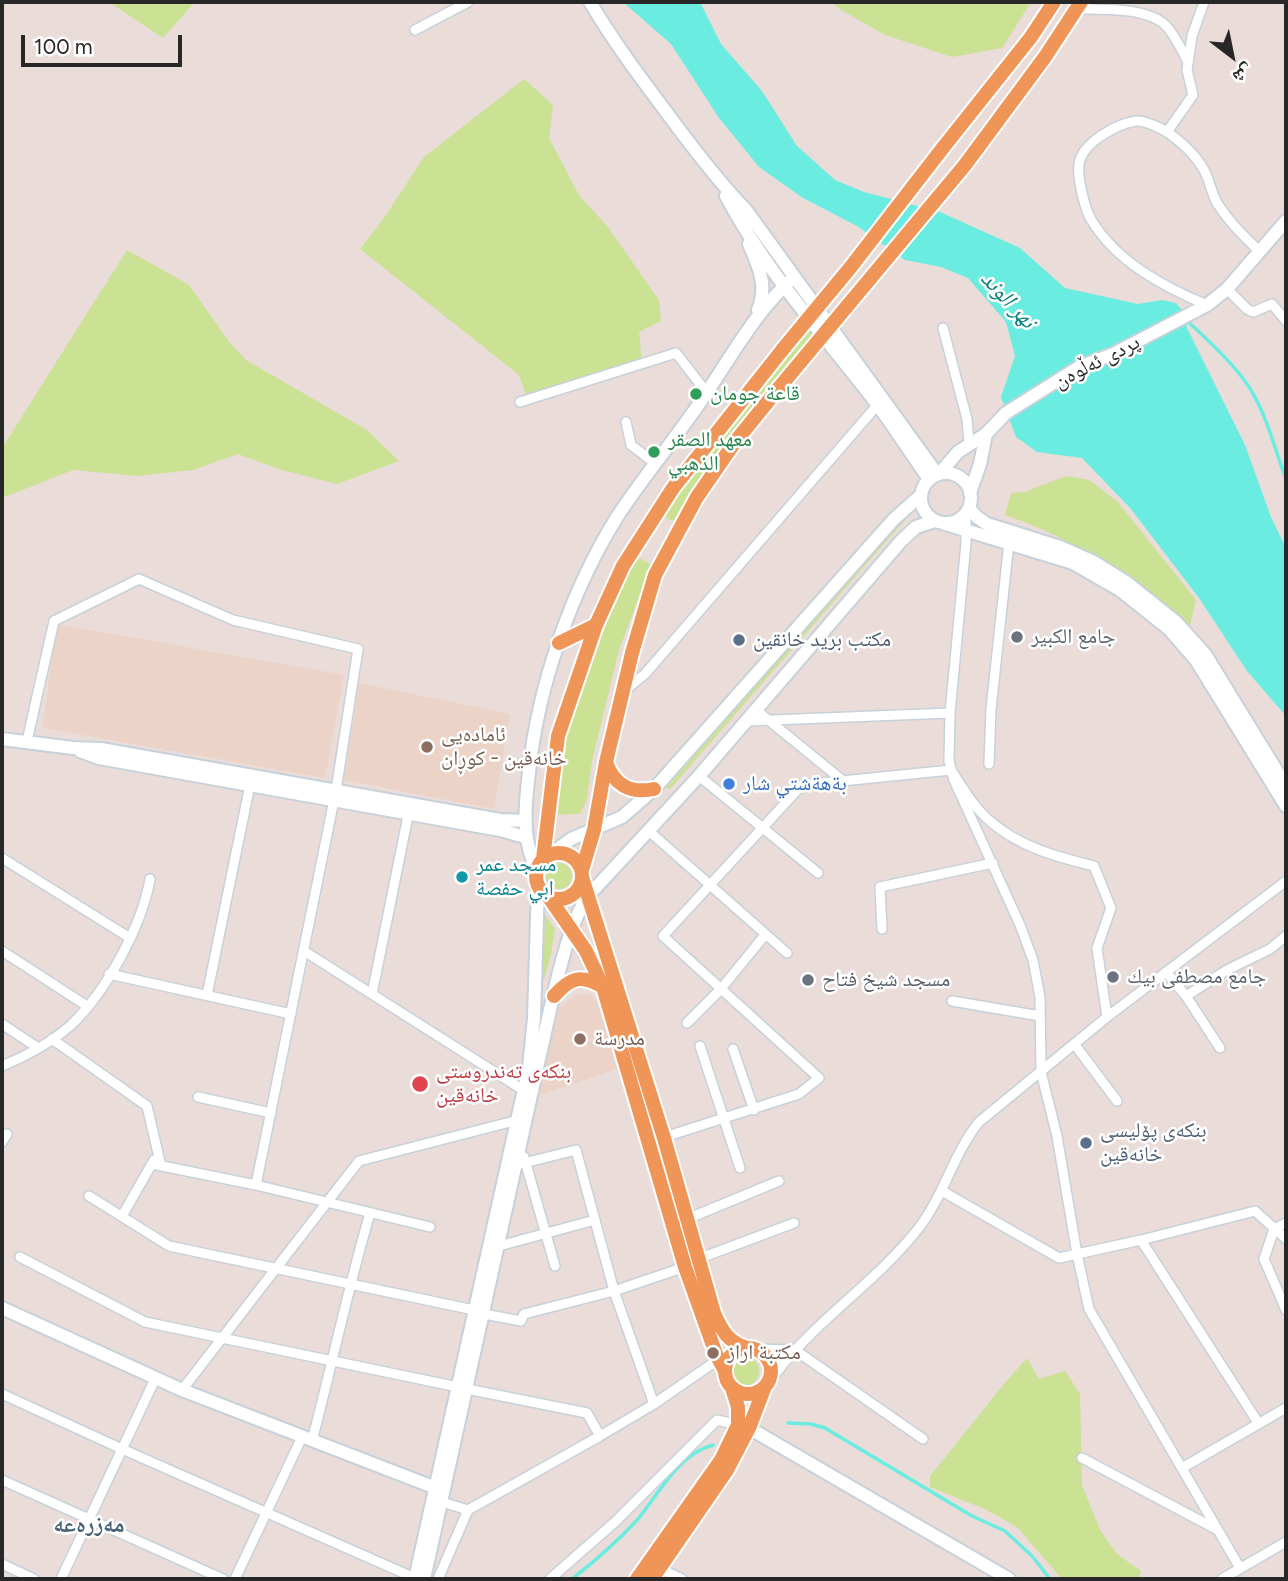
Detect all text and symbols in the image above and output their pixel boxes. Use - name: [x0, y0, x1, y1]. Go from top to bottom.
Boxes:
- scale bar: [24, 21, 186, 65]
- north arrow: [1197, 21, 1267, 91]
- text: 100 m: [34, 34, 93, 59]
- text: ش: [1229, 59, 1258, 89]
- water label: نهر الوند: [975, 266, 1041, 334]
- street label: پردی ئەڵوەن: [1050, 330, 1144, 394]
- place label: قاعة جومان: [710, 381, 800, 407]
- marker: قاعة جومان: [688, 386, 704, 402]
- place label: معهد الصقر الذهبي: [668, 427, 752, 477]
- marker: معهد الصقر الذهبي: [646, 444, 662, 460]
- place label: جامع الكبير: [1031, 624, 1116, 650]
- place label: مكتب بريد خانقين: [753, 627, 891, 653]
- marker: جامع الكبير: [1009, 629, 1025, 645]
- marker: مكتب بريد خانقين: [731, 632, 747, 648]
- place label: ئامادەیی خانەقین - کوڕان: [441, 722, 567, 772]
- marker: ئامادەیی خانەقین - کوڕان: [419, 739, 435, 755]
- place label: بةهةشتي شار: [743, 771, 847, 797]
- marker: بةهةشتي شار: [721, 776, 737, 792]
- place label: مسجد عمر ابي حفصة: [476, 852, 556, 902]
- marker: مسجد عمر ابي حفصة: [454, 869, 470, 885]
- place label: جامع مصطفى بيك: [1127, 964, 1266, 990]
- place label: مسجد شيخ فتاح: [822, 967, 950, 993]
- marker: جامع مصطفى بيك: [1105, 969, 1121, 985]
- marker: مسجد شيخ فتاح: [800, 972, 816, 988]
- place label: مدرسة: [594, 1026, 645, 1052]
- marker: مدرسة: [572, 1031, 588, 1047]
- place label: بنکەی تەندروستی خانەقین: [436, 1059, 571, 1109]
- marker: بنکەی تەندروستی خانەقین: [410, 1074, 430, 1094]
- place label: بنکەی پۆلیسی خانەقین: [1100, 1118, 1207, 1168]
- marker: بنکەی پۆلیسی خانەقین: [1078, 1135, 1094, 1151]
- place label: مكتبة اراز: [727, 1340, 801, 1366]
- marker: مكتبة اراز: [705, 1345, 721, 1361]
- district label: مەزرەعە: [53, 1511, 125, 1539]

